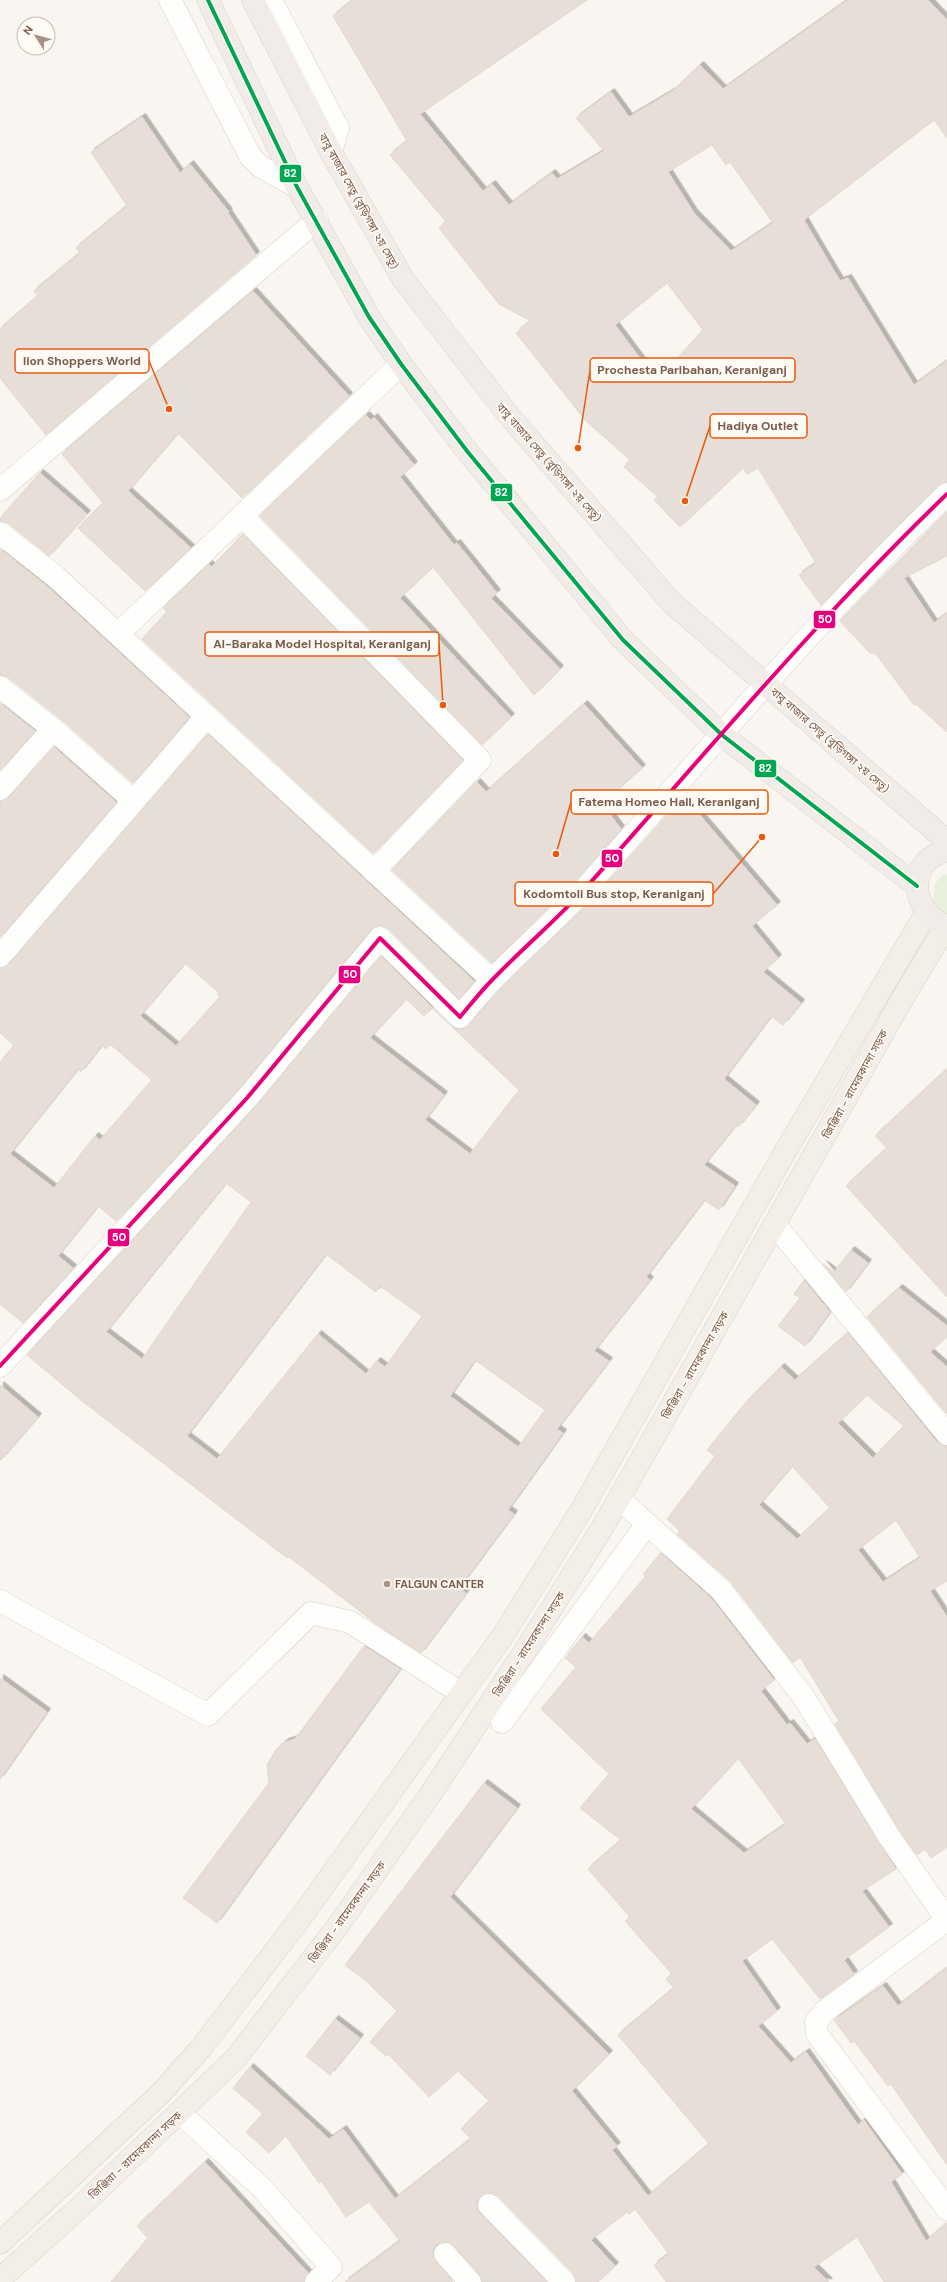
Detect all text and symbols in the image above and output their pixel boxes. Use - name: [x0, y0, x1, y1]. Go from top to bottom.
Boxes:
- north arrow: [16, 16, 56, 56]
- text: N: [20, 23, 36, 37]
- street label: বাবু বাজার সেতু (বুড়িগঙ্গা ২য় সেতু): [315, 130, 402, 271]
- line badge: 82: [279, 164, 302, 183]
- text: 82: [283, 166, 297, 180]
- callout: lion Shoppers World: [15, 349, 149, 373]
- text: lion Shoppers World: [23, 353, 141, 369]
- callout: Prochesta Paribahan, Keraniganj: [590, 358, 795, 382]
- text: Prochesta Paribahan, Keraniganj: [597, 362, 787, 378]
- street label: বাবু বাজার সেতু (বুড়িগঙ্গা ২য় সেতু): [493, 399, 604, 524]
- callout: Hadiya Outlet: [710, 414, 807, 438]
- text: Hadiya Outlet: [718, 418, 798, 434]
- line badge: 82: [490, 483, 513, 502]
- text: 82: [494, 485, 508, 499]
- line badge: 50: [813, 610, 836, 629]
- text: 50: [818, 612, 833, 626]
- callout: Al-Baraka Model Hospital, Keraniganj: [205, 632, 439, 656]
- text: Al-Baraka Model Hospital, Keraniganj: [213, 636, 431, 652]
- street label: বাবু বাজার সেতু (বুড়িগঙ্গা ২য় সেতু): [767, 684, 892, 795]
- line badge: 82: [754, 759, 777, 778]
- text: 82: [758, 761, 772, 775]
- callout: Fatema Homeo Hall, Keraniganj: [571, 790, 768, 814]
- text: Fatema Homeo Hall, Keraniganj: [579, 794, 759, 810]
- line badge: 50: [601, 849, 623, 868]
- text: 50: [605, 851, 620, 865]
- callout: Kodomtoli Bus stop, Keraniganj: [515, 882, 713, 906]
- text: Kodomtoli Bus stop, Keraniganj: [523, 886, 705, 902]
- line badge: 50: [338, 965, 361, 984]
- text: 50: [343, 967, 358, 981]
- street label: জিঞ্জিরা - রামেরকান্দা সড়ক: [819, 1027, 891, 1142]
- line badge: 50: [107, 1228, 130, 1247]
- text: 50: [112, 1230, 127, 1244]
- street label: জিঞ্জিরা - রামেরকান্দা সড়ক: [658, 1308, 732, 1422]
- place label: FALGUN CANTER: [395, 1577, 484, 1591]
- marker: FALGUN CANTER: [382, 1579, 392, 1589]
- street label: জিঞ্জিরা - রামেরকান্দা সড়ক: [489, 1589, 568, 1700]
- street label: জিঞ্জিরা - রামেরকান্দা সড়ক: [305, 1858, 389, 1966]
- street label: জিঞ্জিরা - রামেরকান্দা সড়ক: [85, 2108, 185, 2203]

